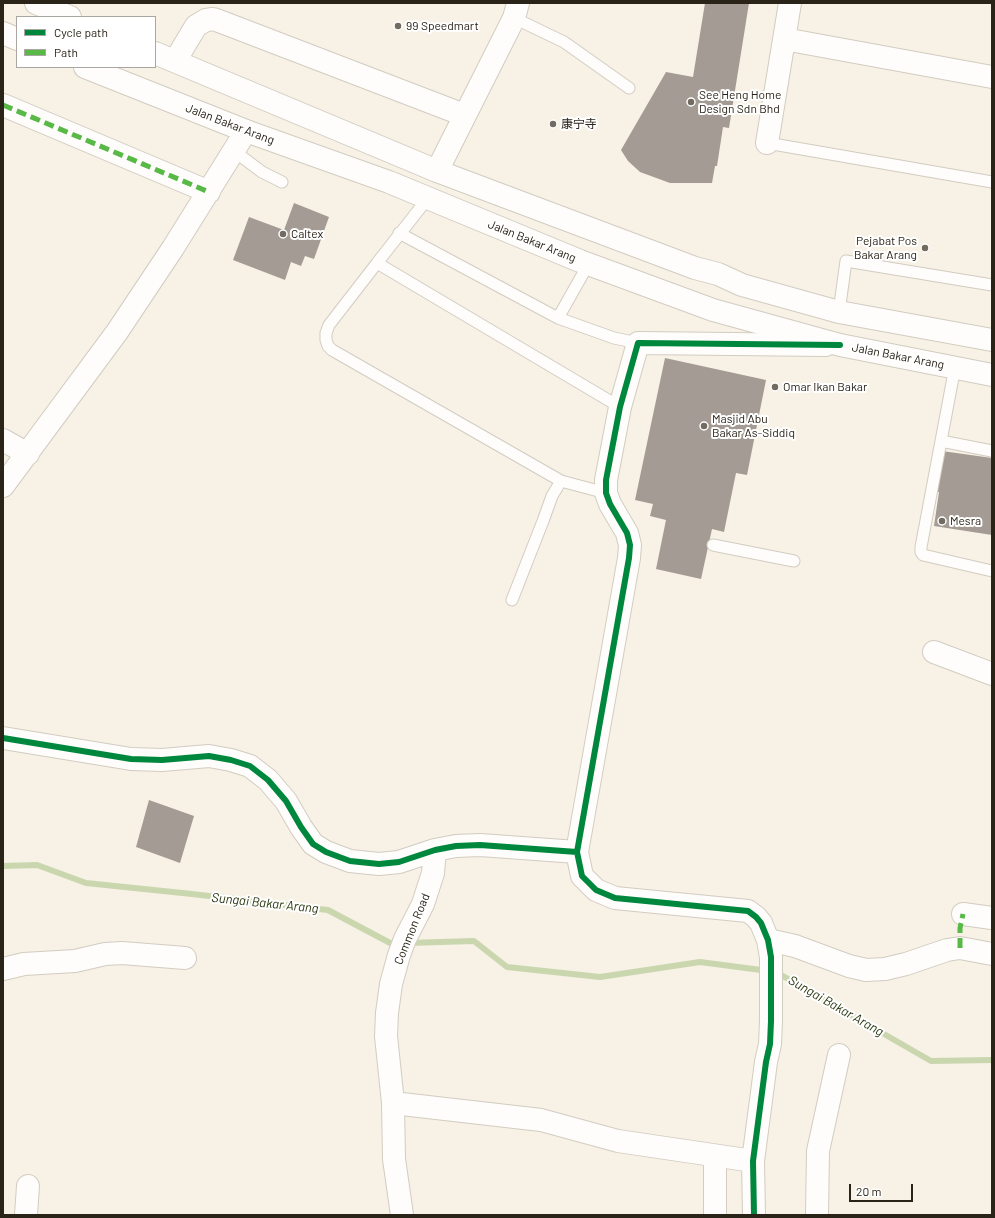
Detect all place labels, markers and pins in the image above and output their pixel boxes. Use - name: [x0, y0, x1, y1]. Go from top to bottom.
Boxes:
- place label: 99 Speedmart: [406, 19, 479, 33]
- marker: 99 Speedmart: [393, 21, 403, 31]
- place label: See Heng Home Design Sdn Bhd: [699, 88, 781, 116]
- marker: See Heng Home Design Sdn Bhd: [686, 97, 696, 107]
- place label: 康宁寺: [561, 117, 597, 131]
- marker: 康宁寺: [548, 119, 558, 129]
- place label: Caltex: [291, 227, 323, 241]
- marker: Caltex: [278, 229, 288, 239]
- place label: Pejabat Pos Bakar Arang: [854, 234, 917, 262]
- marker: Pejabat Pos Bakar Arang: [920, 243, 930, 253]
- place label: Omar Ikan Bakar: [783, 380, 867, 394]
- marker: Omar Ikan Bakar: [770, 382, 780, 392]
- place label: Masjid Abu Bakar As-Siddiq: [712, 412, 795, 440]
- marker: Masjid Abu Bakar As-Siddiq: [699, 421, 709, 431]
- place label: Mesra: [950, 514, 981, 528]
- marker: Mesra: [937, 516, 947, 526]

